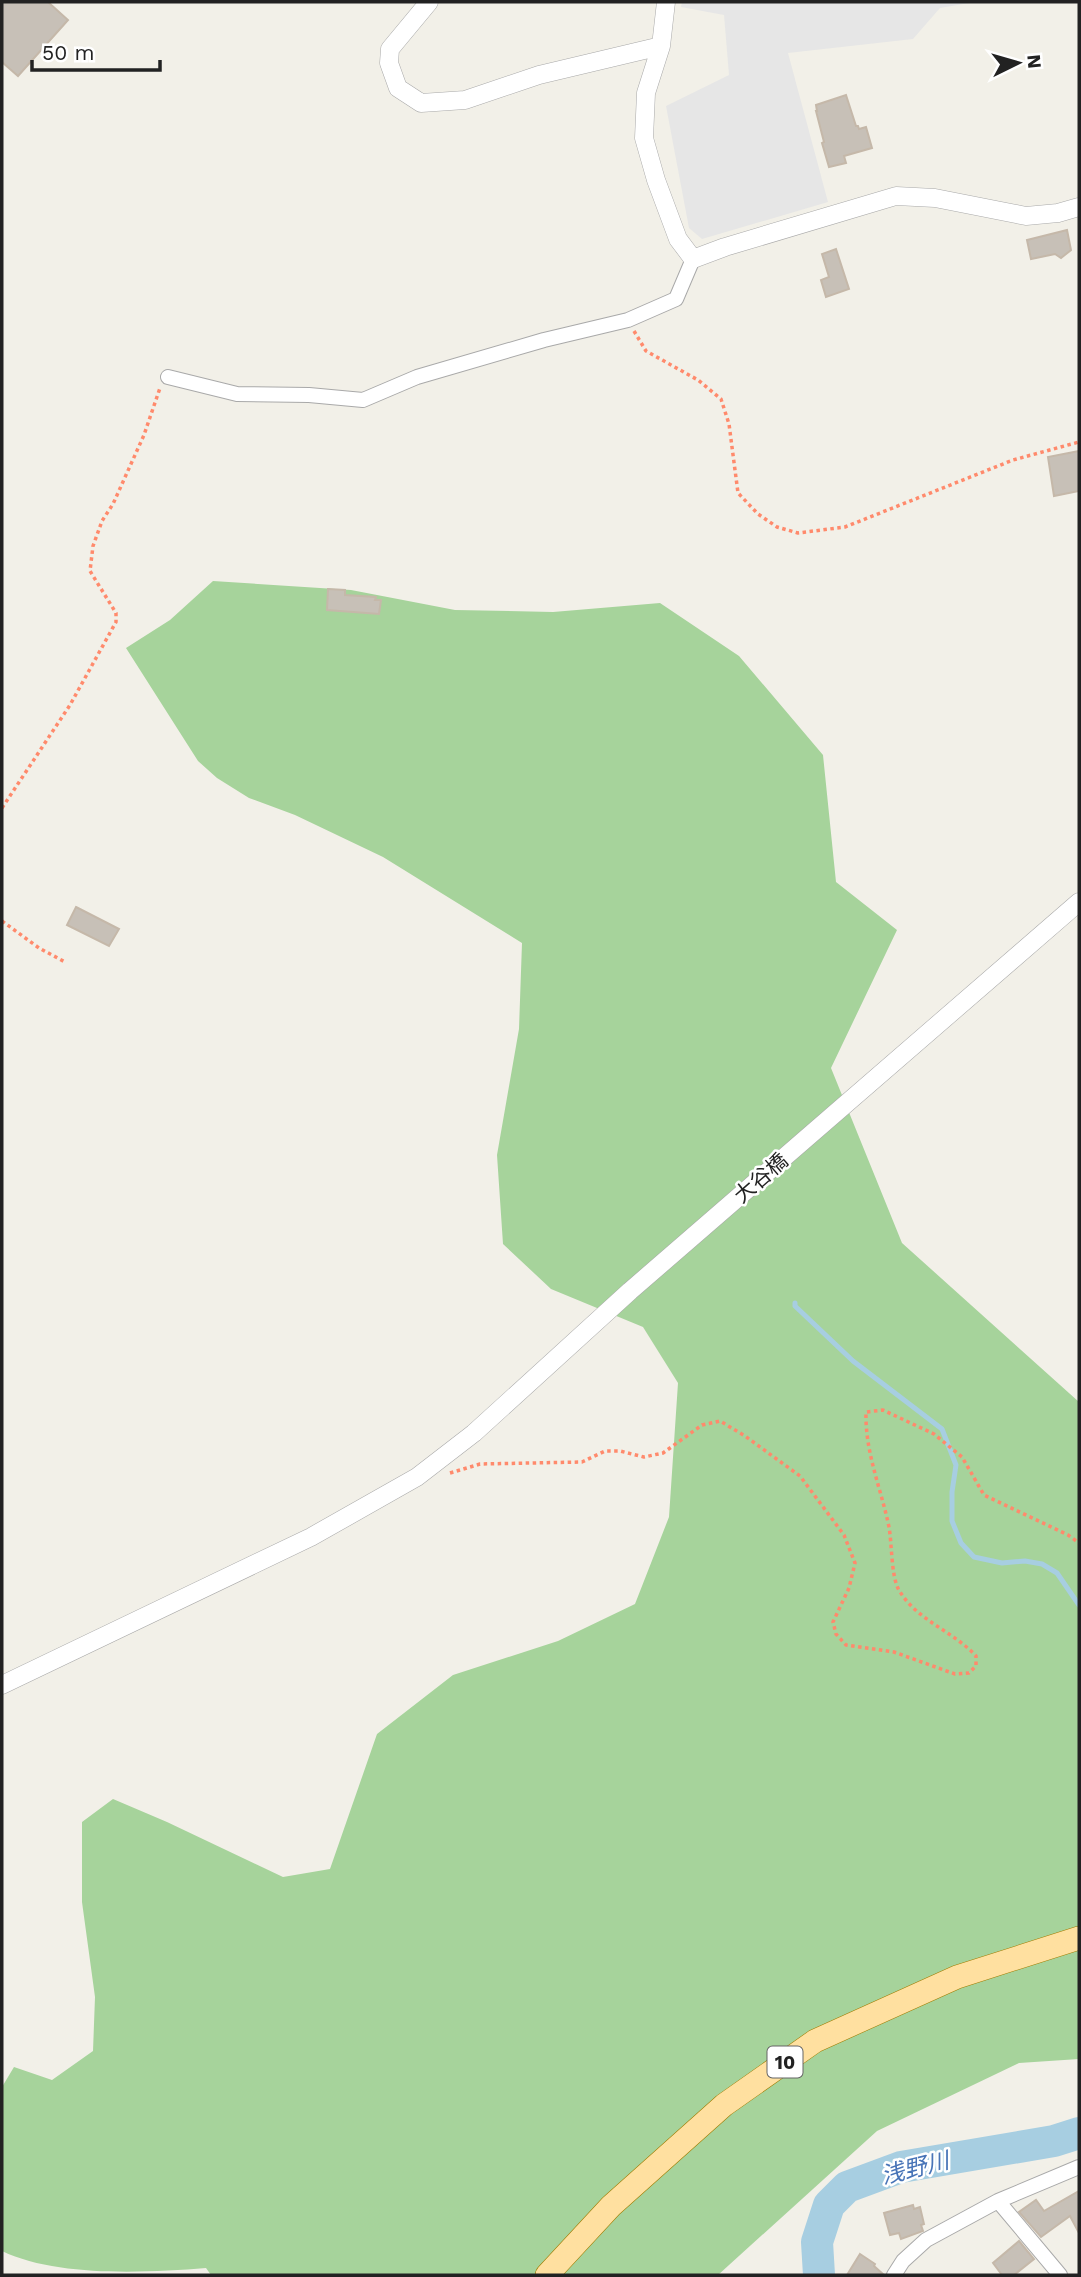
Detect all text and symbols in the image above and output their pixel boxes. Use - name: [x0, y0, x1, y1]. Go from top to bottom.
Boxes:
- scale bar: [32, 28, 159, 72]
- north arrow: [983, 28, 1053, 98]
- text: 50 m: [42, 40, 94, 65]
- text: N: [1022, 54, 1047, 70]
- street label: 大谷橋: [729, 1148, 793, 1208]
- road number: 10: [768, 2046, 802, 2078]
- water label: 浅野川: [878, 2146, 955, 2190]

